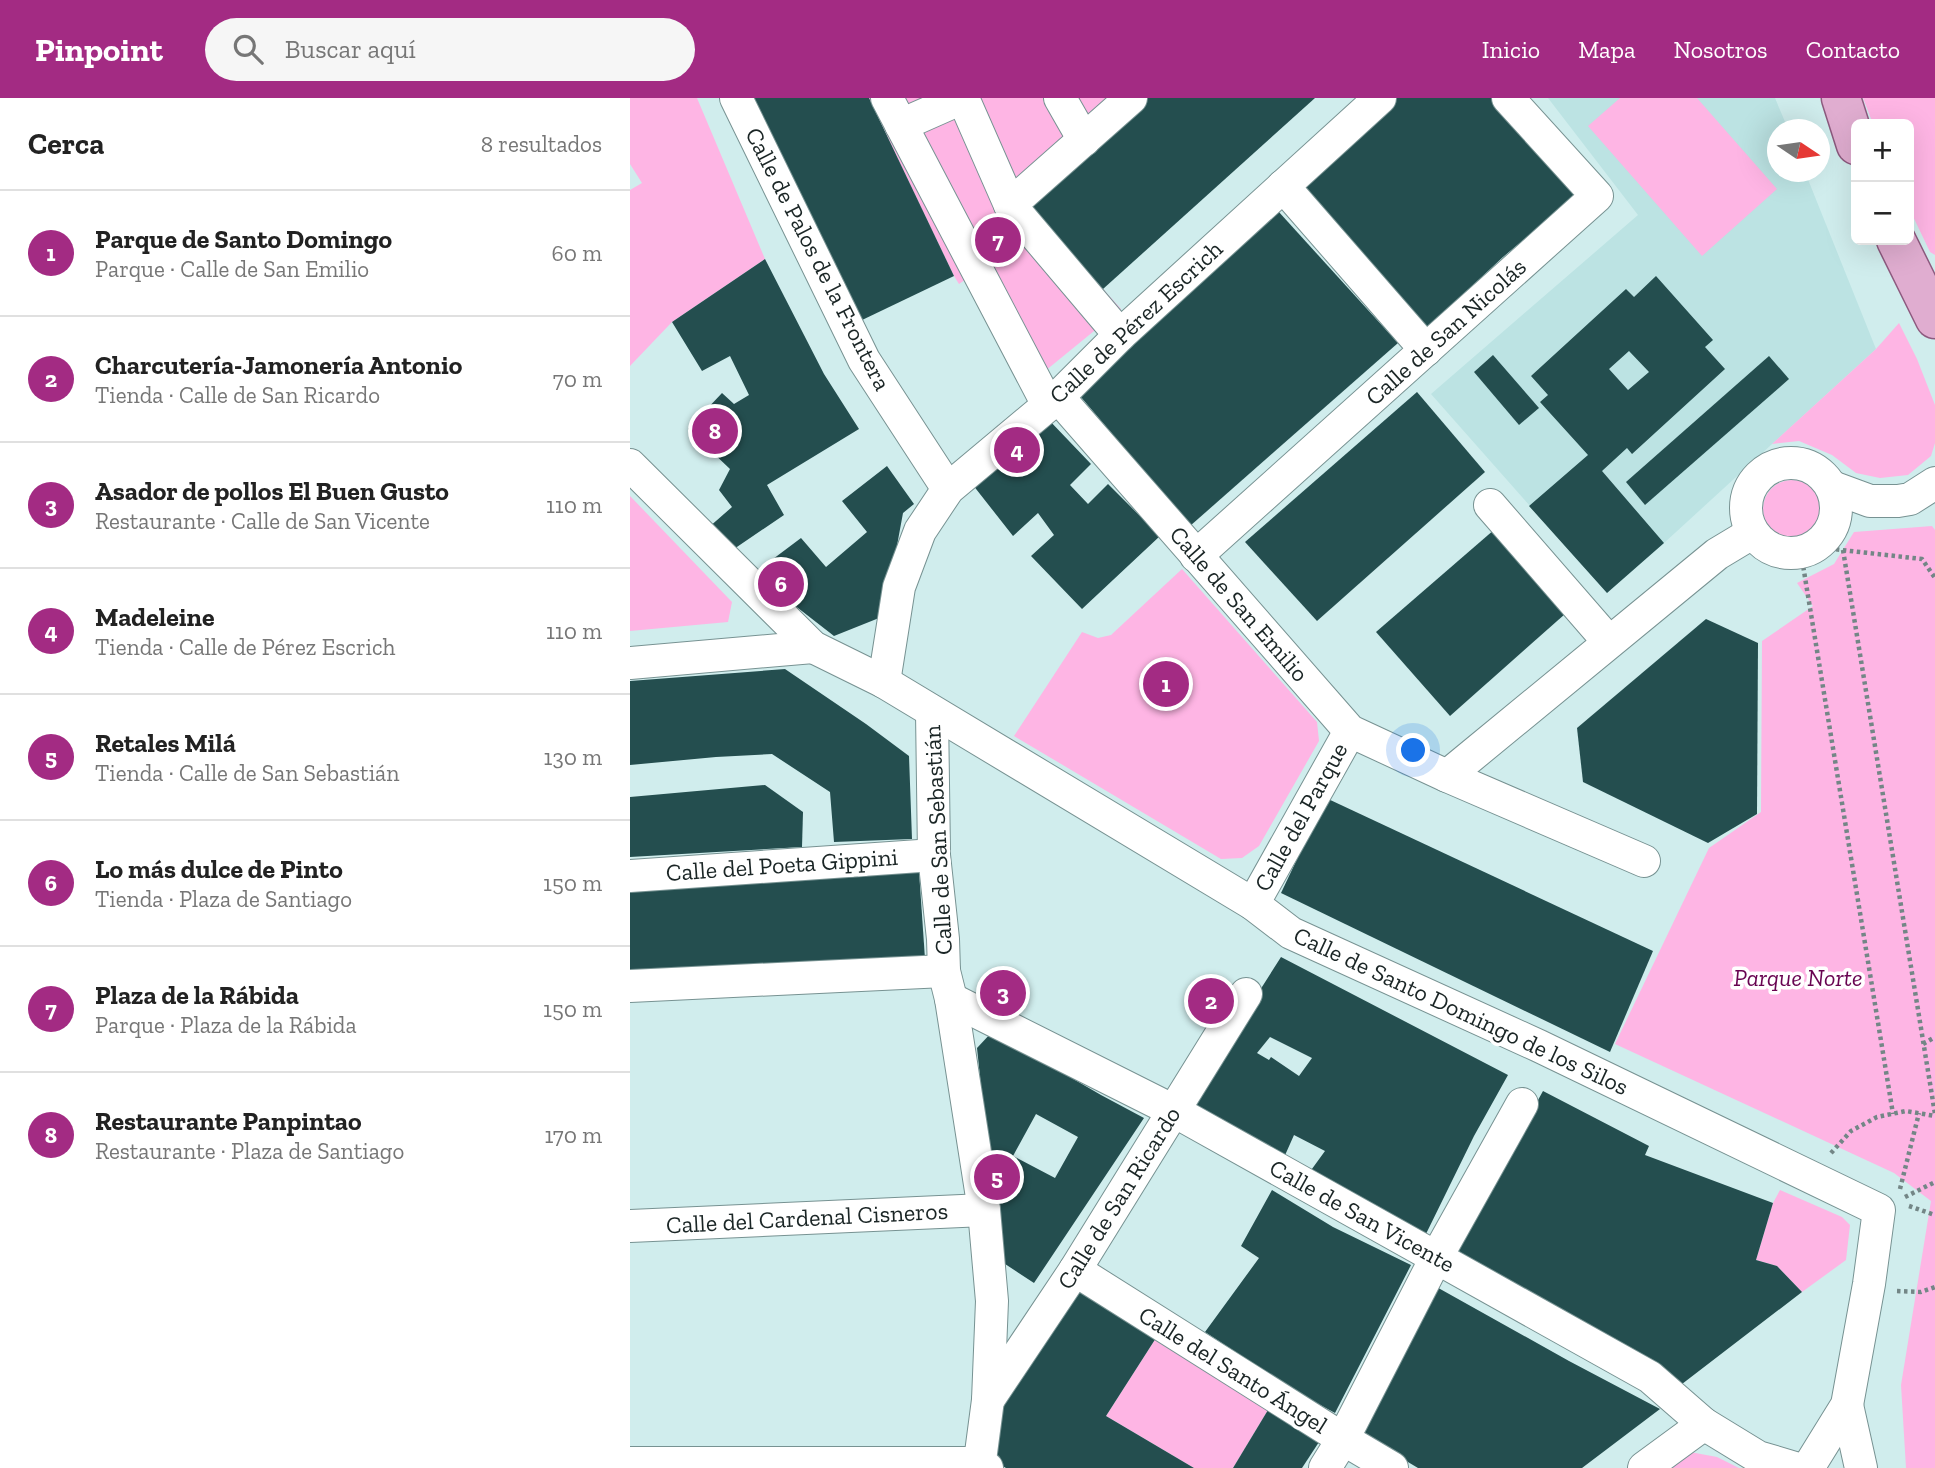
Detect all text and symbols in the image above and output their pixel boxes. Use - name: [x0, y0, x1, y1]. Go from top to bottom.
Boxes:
- search box: [205, 18, 695, 81]
- text: Pinpoint: [35, 30, 163, 69]
- icon: search: [229, 30, 267, 68]
- text: Buscar aquí: [285, 33, 416, 65]
- text: Inicio: [1482, 35, 1540, 64]
- text: Mapa: [1578, 35, 1635, 64]
- text: Nosotros: [1673, 35, 1768, 64]
- text: Contacto: [1806, 35, 1900, 64]
- north arrow: [1767, 119, 1830, 182]
- map controls: [1851, 119, 1914, 245]
- button: +: [1851, 119, 1914, 182]
- street label: Calle de Palos de la Frontera: [739, 122, 898, 395]
- text: Cerca: [28, 126, 104, 162]
- text: 8 resultados: [481, 130, 602, 158]
- button: −: [1851, 182, 1914, 245]
- pin: 7: [975, 214, 1021, 266]
- text: Parque de Santo Domingo: [95, 223, 392, 255]
- street label: Calle de Pérez Escrich: [1043, 234, 1229, 409]
- text: 1: [46, 239, 56, 267]
- text: 60 m: [551, 239, 602, 267]
- street label: Calle de San Nicolás: [1359, 252, 1532, 411]
- text: Parque · Calle de San Emilio: [95, 255, 369, 283]
- text: Charcutería-Jamonería Antonio: [95, 349, 462, 381]
- text: 2: [45, 365, 57, 393]
- text: 70 m: [553, 365, 602, 393]
- text: Tienda · Calle de San Ricardo: [95, 381, 380, 409]
- pin: 8: [692, 405, 738, 457]
- pin: 4: [994, 424, 1040, 476]
- text: Asador de pollos El Buen Gusto: [95, 475, 449, 507]
- text: 3: [45, 491, 57, 519]
- text: 110 m: [546, 491, 602, 519]
- text: Restaurante · Calle de San Vicente: [95, 507, 430, 535]
- street label: Calle de San Emilio: [1164, 520, 1315, 688]
- pin: 6: [758, 558, 804, 610]
- text: Madeleine: [95, 601, 214, 633]
- text: 4: [44, 617, 58, 645]
- text: 110 m: [546, 617, 602, 645]
- text: Tienda · Calle de Pérez Escrich: [95, 633, 396, 661]
- pin: 1: [1143, 658, 1189, 710]
- street label: Calle de San Sebastián: [917, 724, 958, 956]
- text: Retales Milá: [95, 727, 236, 759]
- your location: [1396, 733, 1430, 767]
- street label: Calle del Parque: [1248, 737, 1353, 896]
- text: 5: [45, 743, 57, 771]
- text: 130 m: [544, 743, 602, 771]
- text: Tienda · Calle de San Sebastián: [95, 759, 399, 787]
- street label: Calle del Poeta Gippini: [665, 842, 899, 887]
- text: Lo más dulce de Pinto: [95, 853, 343, 885]
- text: 6: [45, 869, 57, 897]
- text: 150 m: [543, 869, 602, 897]
- text: Tienda · Plaza de Santiago: [95, 885, 352, 913]
- street label: Calle de Santo Domingo de los Silos: [1289, 920, 1633, 1101]
- park label: Parque Norte: [1734, 963, 1862, 992]
- pin: 3: [980, 967, 1026, 1019]
- pin: 2: [1188, 975, 1234, 1027]
- text: Plaza de la Rábida: [95, 979, 299, 1011]
- text: 7: [45, 995, 57, 1023]
- text: 150 m: [543, 995, 602, 1023]
- text: Parque · Plaza de la Rábida: [95, 1011, 357, 1039]
- street label: Calle de San Ricardo: [1051, 1101, 1186, 1294]
- text: Restaurante Panpintao: [95, 1105, 362, 1137]
- text: 8: [45, 1121, 57, 1149]
- text: 170 m: [544, 1121, 602, 1149]
- text: Restaurante · Plaza de Santiago: [95, 1137, 404, 1165]
- pin: 5: [974, 1151, 1020, 1203]
- street label: Calle de San Vicente: [1265, 1153, 1460, 1279]
- street label: Calle del Cardenal Cisneros: [665, 1196, 949, 1239]
- street label: Calle del Santo Ángel: [1134, 1300, 1333, 1439]

